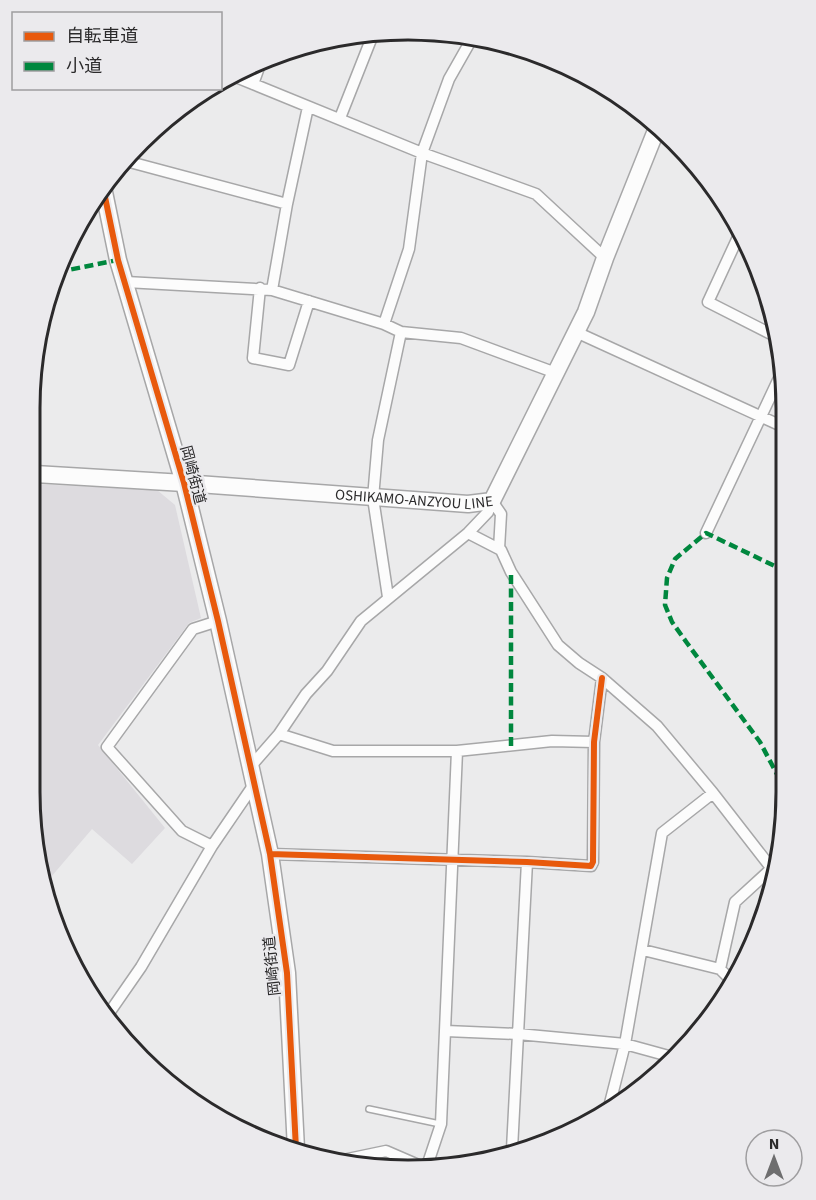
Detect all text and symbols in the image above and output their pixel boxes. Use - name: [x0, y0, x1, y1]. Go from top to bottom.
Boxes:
- legend: [12, 12, 222, 90]
- text: 自転車道: [66, 24, 138, 49]
- text: 小道: [66, 54, 102, 79]
- street label: 岡崎街道: [175, 443, 210, 507]
- street label: OSHIKAMO-ANZYOU LINE: [334, 484, 494, 515]
- street label: 岡崎街道: [259, 935, 286, 997]
- north arrow: [744, 1128, 804, 1188]
- text: N: [769, 1133, 779, 1155]

